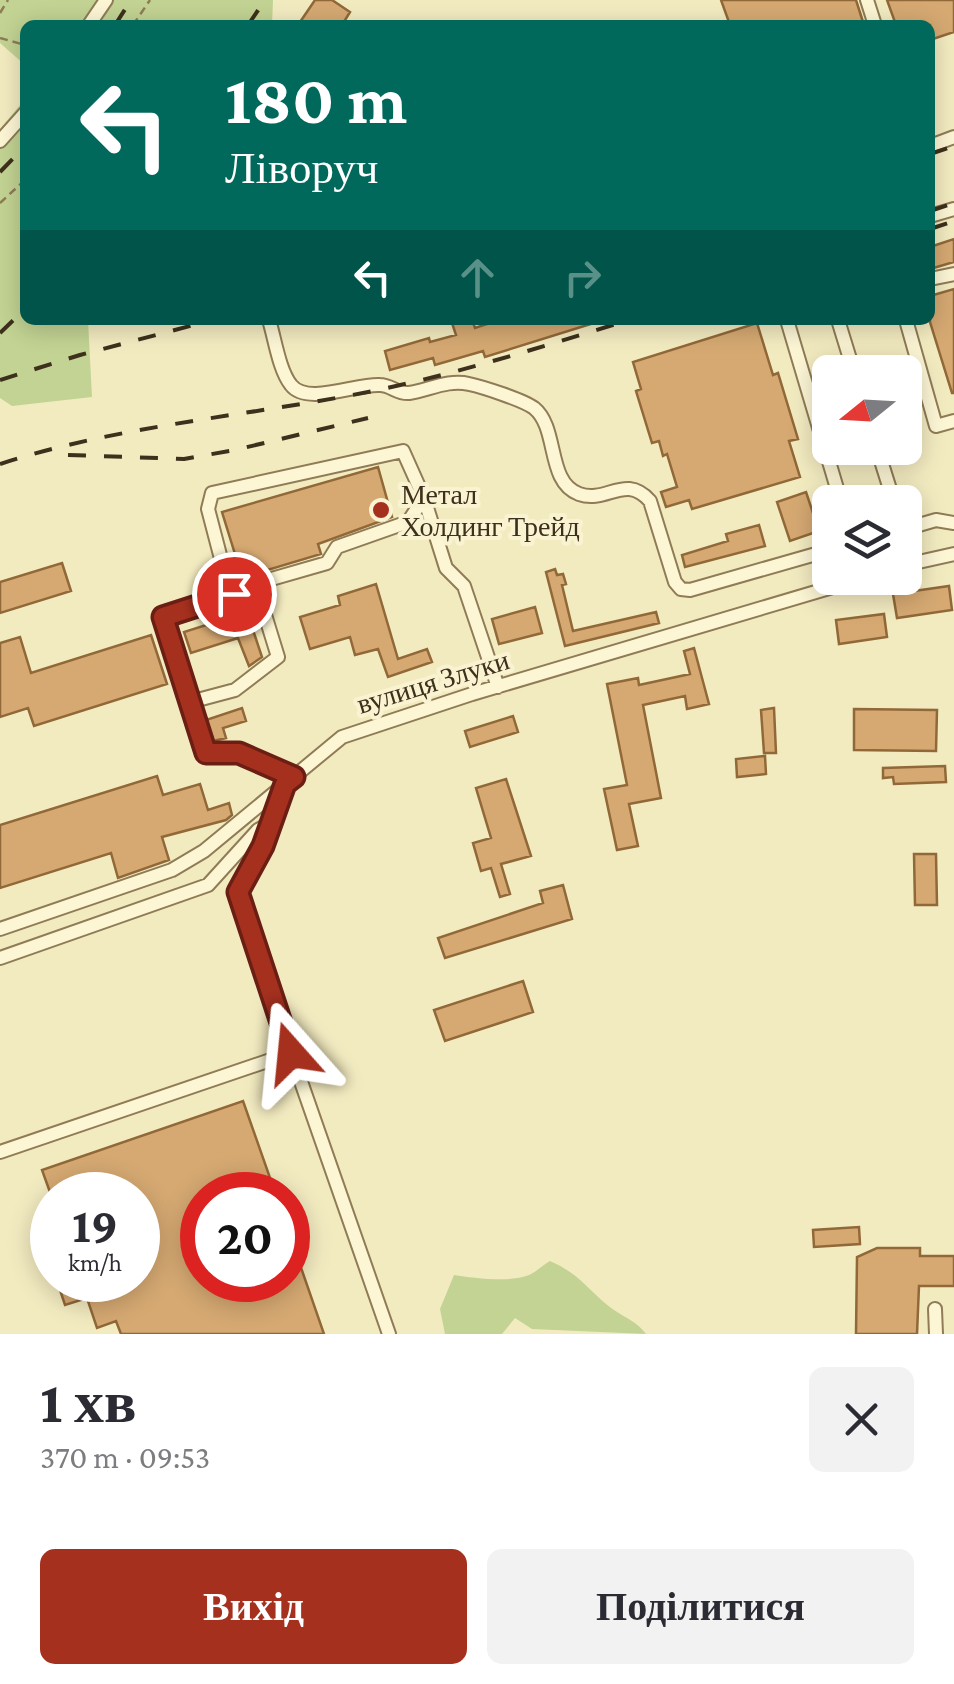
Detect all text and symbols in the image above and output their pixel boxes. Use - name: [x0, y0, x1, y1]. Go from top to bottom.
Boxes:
- icon: left: [60, 60, 190, 190]
- text: 180 m: [225, 60, 407, 138]
- text: Ліворуч: [225, 143, 379, 193]
- icon: left: [345, 250, 400, 305]
- icon: ahead: [450, 250, 505, 305]
- icon: right: [555, 250, 610, 305]
- north arrow: [812, 355, 922, 465]
- map controls: [812, 355, 922, 595]
- place label: Метал Холдинг Трейд: [401, 479, 580, 542]
- button: layers: [812, 485, 922, 595]
- marker: Метал Холдинг Трейд: [370, 499, 392, 521]
- pin: [192, 552, 277, 637]
- icon: arrive: [207, 567, 262, 622]
- street label: вулиця Злуки: [353, 644, 513, 720]
- position arrow: [239, 1001, 343, 1105]
- speed limit sign: 20: [180, 1172, 310, 1302]
- text: 19: [72, 1197, 118, 1253]
- text: km/h: [68, 1249, 122, 1276]
- button: close: [809, 1367, 914, 1472]
- text: 1 хв: [40, 1368, 136, 1435]
- text: 370 m · 09:53: [40, 1439, 210, 1475]
- button: Вихід: [40, 1549, 467, 1664]
- button: Поділитися: [487, 1549, 914, 1664]

